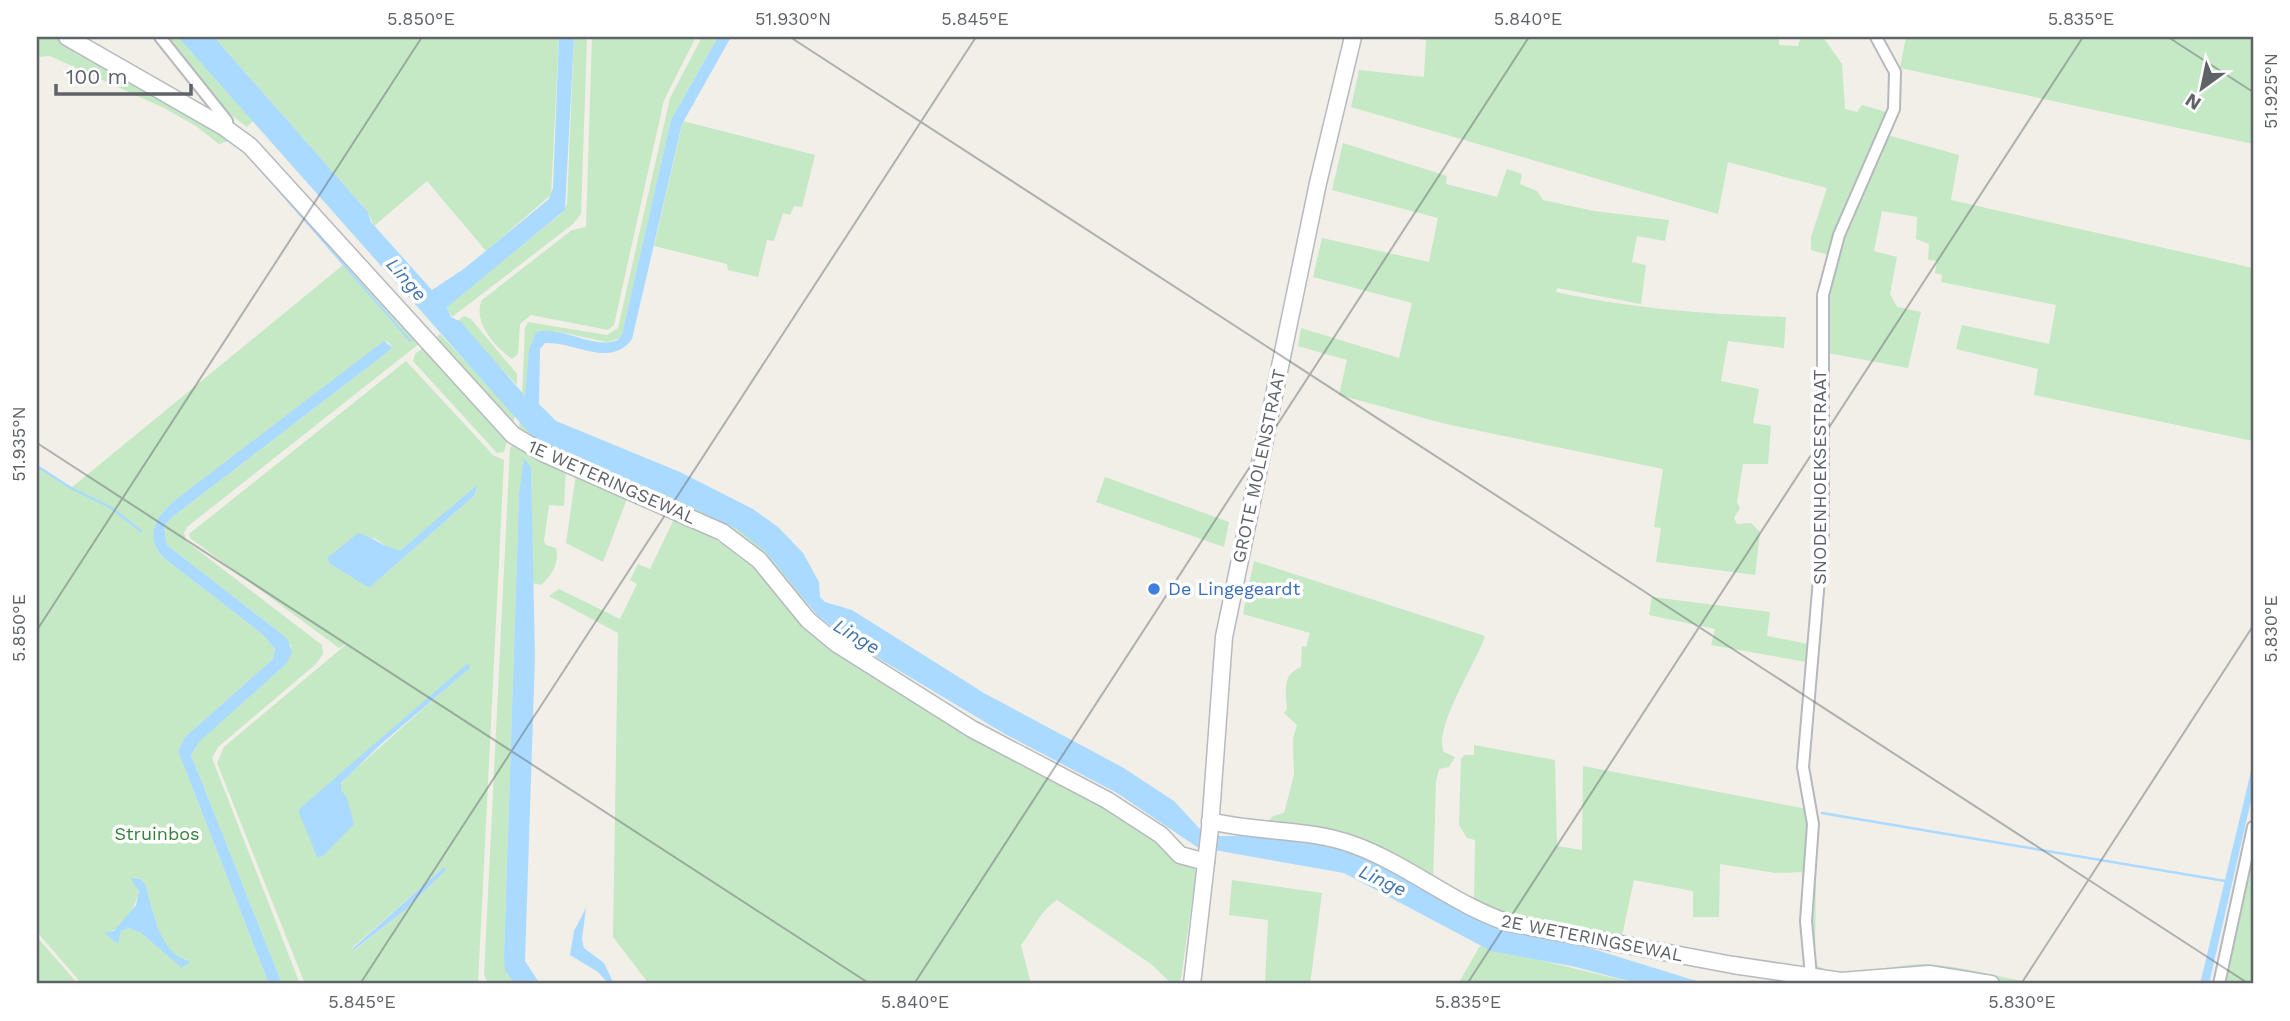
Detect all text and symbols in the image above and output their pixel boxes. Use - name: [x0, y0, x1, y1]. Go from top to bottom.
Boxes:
- text: 5.850°E: [387, 8, 455, 29]
- text: 51.930°N: [755, 8, 831, 29]
- text: 5.845°E: [941, 8, 1009, 29]
- text: 5.840°E: [1494, 8, 1562, 29]
- text: 5.835°E: [2048, 8, 2114, 29]
- scale bar: [56, 52, 191, 96]
- north arrow: [2168, 52, 2238, 122]
- text: 51.925°N: [2260, 53, 2281, 129]
- text: 100 m: [66, 64, 128, 89]
- text: N: [2181, 88, 2205, 115]
- water label: Linge: [382, 253, 432, 306]
- street label: GROTE MOLENSTRAAT: [1228, 367, 1289, 565]
- street label: SNODENHOEKSESTRAAT: [1809, 369, 1830, 585]
- text: 51.935°N: [8, 406, 29, 482]
- street label: 1E WETERINGSEWAL: [525, 435, 699, 528]
- place label: De Lingegeardt: [1168, 578, 1301, 599]
- marker: De Lingegeardt: [1146, 581, 1162, 597]
- text: 5.850°E: [8, 594, 29, 662]
- text: 5.830°E: [2260, 595, 2281, 663]
- water label: Linge: [829, 614, 884, 659]
- park label: Struinbos: [114, 823, 200, 844]
- water label: Linge: [1355, 859, 1410, 901]
- street label: 2E WETERINGSEWAL: [1499, 910, 1685, 965]
- text: 5.845°E: [328, 991, 396, 1012]
- text: 5.840°E: [881, 991, 949, 1012]
- text: 5.835°E: [1435, 991, 1501, 1012]
- text: 5.830°E: [1988, 991, 2056, 1012]

